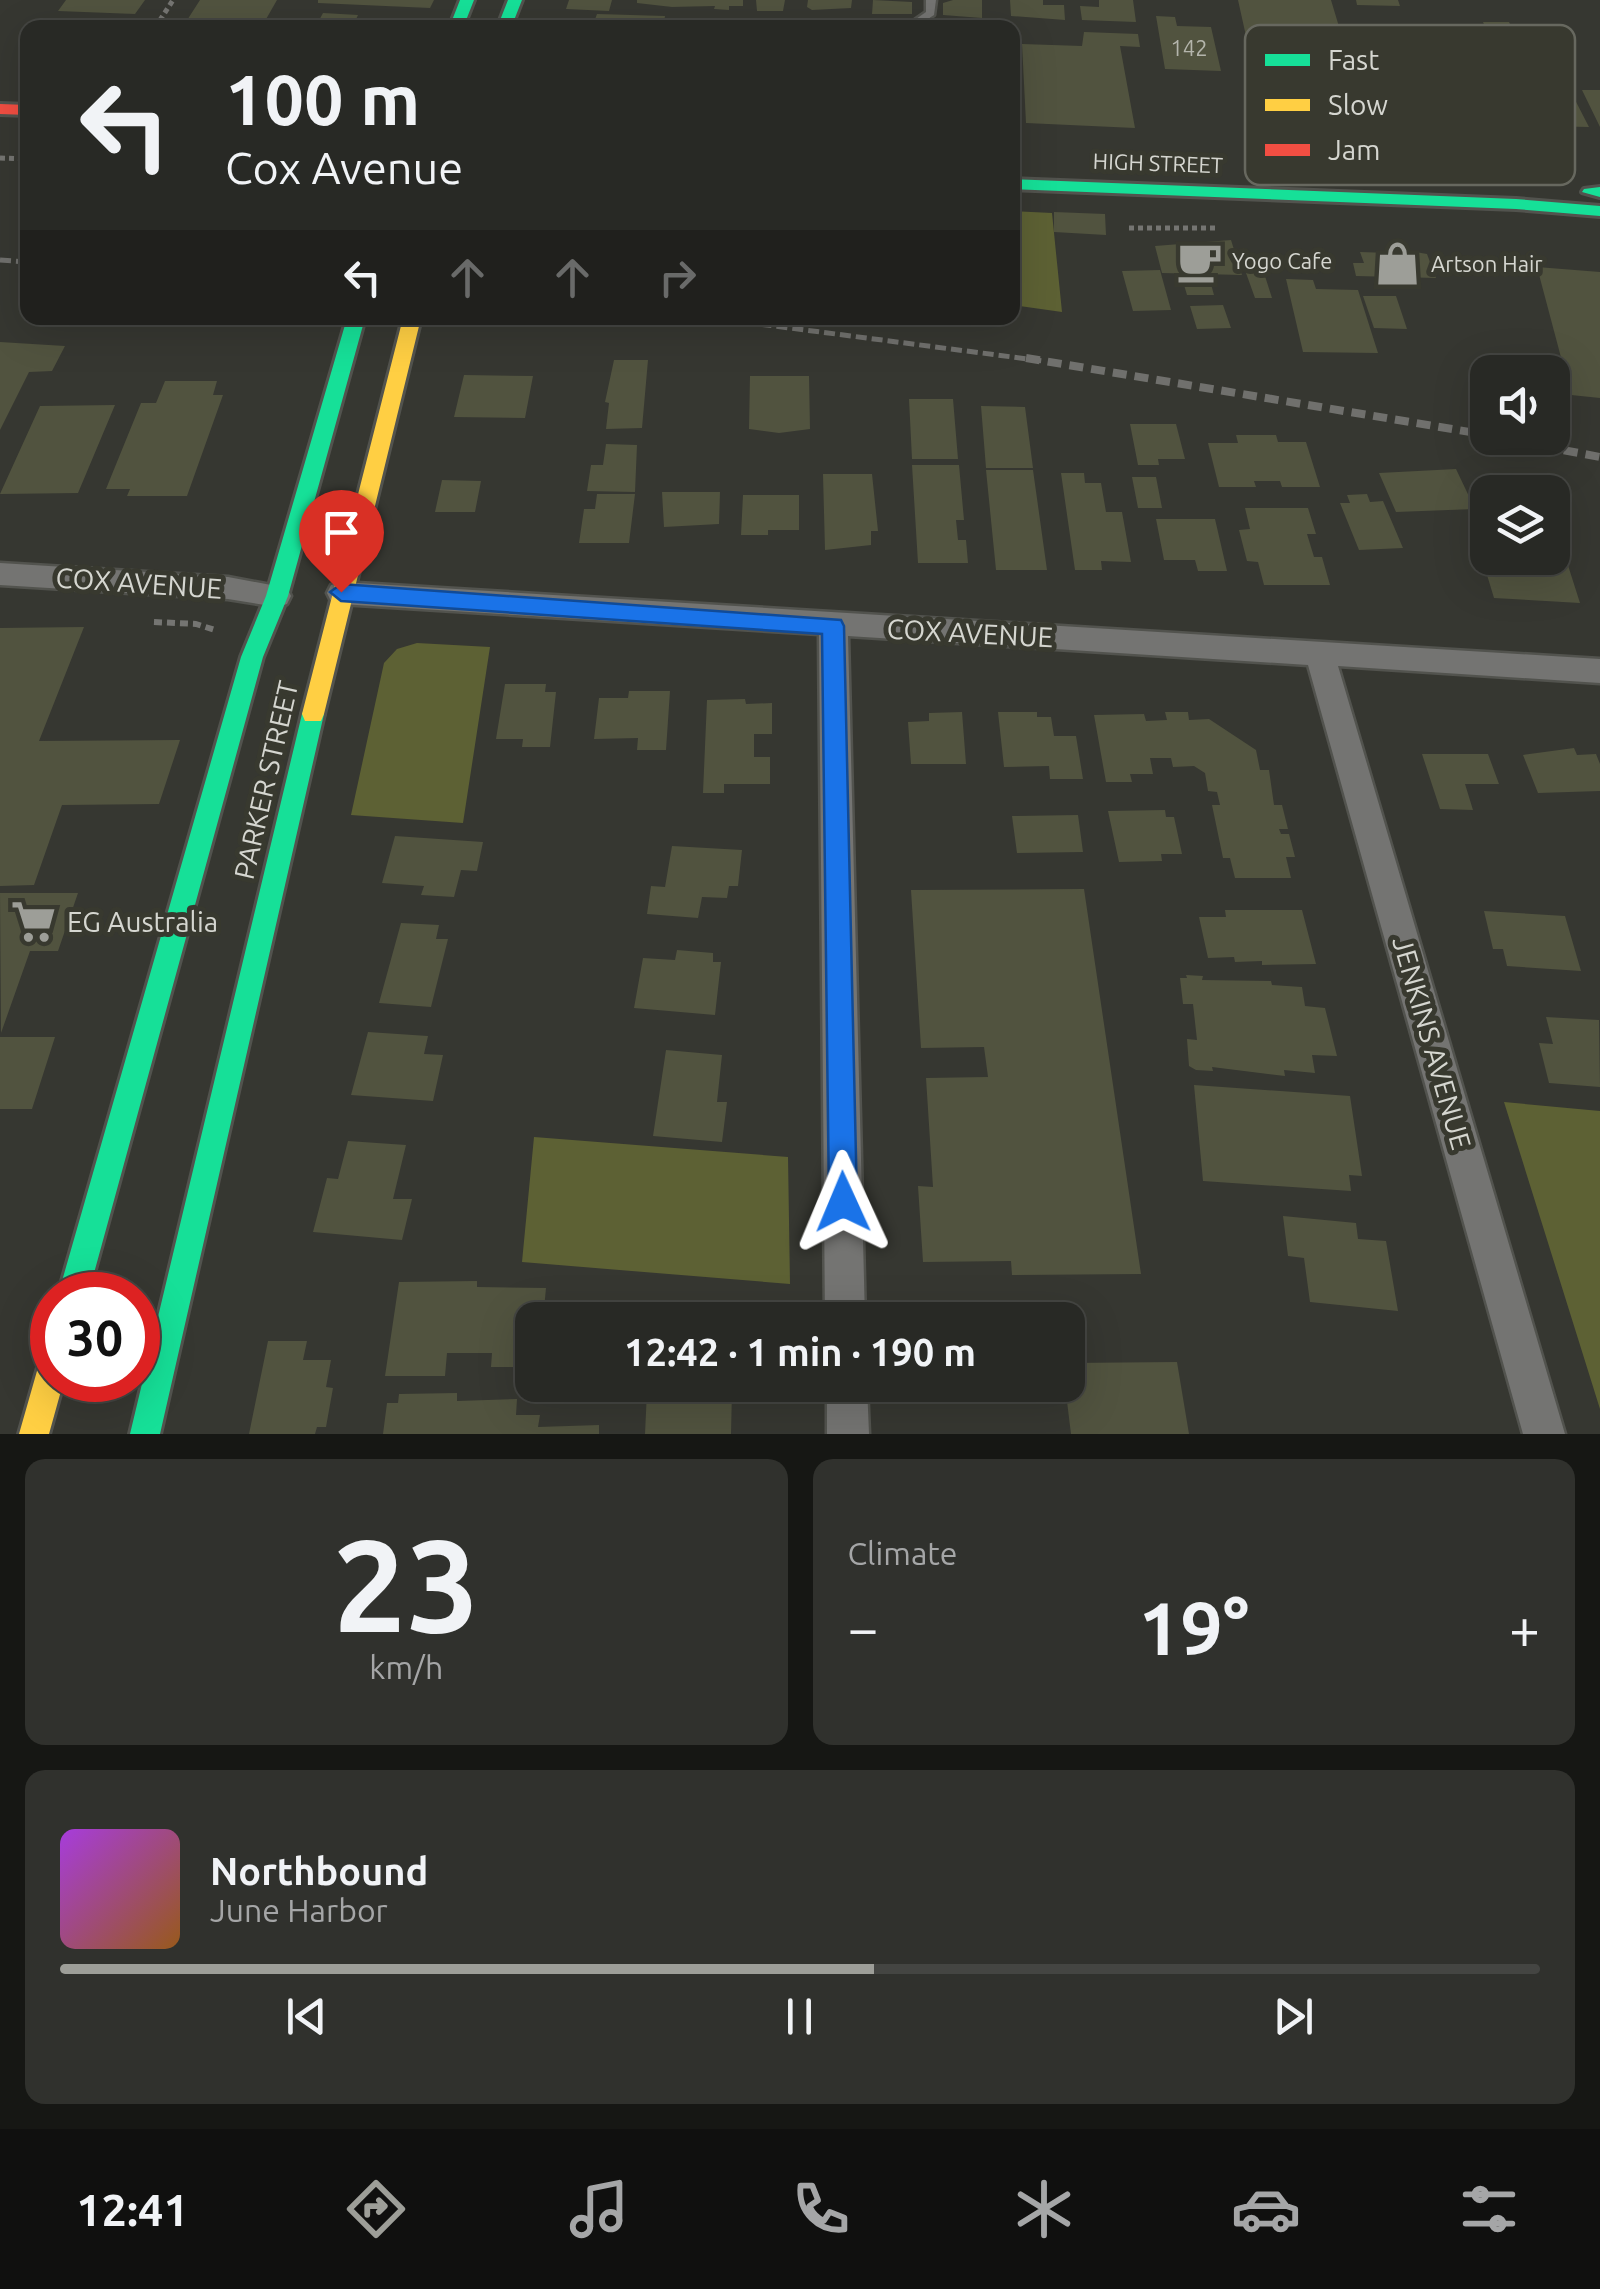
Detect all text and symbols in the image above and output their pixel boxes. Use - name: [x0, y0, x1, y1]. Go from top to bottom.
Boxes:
- legend: [1245, 25, 1575, 185]
- house number: 142: [1170, 35, 1208, 60]
- text: Fast: [1328, 44, 1379, 75]
- icon: left: [60, 60, 190, 190]
- text: 100 m: [225, 60, 420, 138]
- text: Slow: [1328, 89, 1388, 120]
- text: Jam: [1328, 134, 1380, 165]
- text: Cox Avenue: [225, 142, 463, 193]
- street label: HIGH STREET: [1092, 148, 1224, 177]
- cafe icon: Yogo Cafe: [1175, 237, 1223, 285]
- shop icon: Artson Hair: [1374, 240, 1422, 288]
- place label: Yogo Cafe: [1232, 248, 1333, 273]
- icon: left: [335, 250, 390, 305]
- icon: ahead: [440, 250, 495, 305]
- icon: ahead: [545, 250, 600, 305]
- icon: right: [650, 250, 705, 305]
- place label: Artson Hair: [1431, 251, 1543, 276]
- map controls: [1470, 355, 1570, 575]
- button: sound: [1470, 355, 1570, 455]
- button: layers: [1470, 475, 1570, 575]
- pin: [299, 490, 384, 593]
- icon: arrive: [314, 505, 369, 560]
- street label: COX AVENUE: [55, 561, 223, 604]
- street label: COX AVENUE: [886, 613, 1054, 652]
- street label: PARKER STREET: [228, 677, 303, 882]
- supermarket icon: EG Australia: [10, 898, 58, 946]
- place label: EG Australia: [67, 906, 218, 937]
- street label: JENKINS AVENUE: [1387, 933, 1478, 1153]
- position arrow: [791, 1150, 895, 1254]
- speed limit sign: 30: [30, 1272, 160, 1402]
- text: 12:42 · 1 min · 190 m: [624, 1331, 976, 1373]
- text: 23: [333, 1511, 480, 1657]
- text: Climate: [848, 1535, 958, 1571]
- text: 19°: [1138, 1585, 1249, 1669]
- text: −: [848, 1597, 879, 1658]
- text: +: [1509, 1597, 1540, 1658]
- text: km/h: [369, 1649, 443, 1685]
- text: Northbound: [210, 1850, 428, 1892]
- text: June Harbor: [210, 1892, 388, 1928]
- icon: previous: [279, 1989, 334, 2044]
- icon: pause: [772, 1989, 827, 2044]
- icon: next: [1266, 1989, 1321, 2044]
- icon: directions: [341, 2174, 411, 2244]
- icon: music: [564, 2174, 634, 2244]
- icon: phone: [786, 2174, 856, 2244]
- icon: climate: [1009, 2174, 1079, 2244]
- icon: car: [1231, 2174, 1301, 2244]
- icon: filters: [1454, 2174, 1524, 2244]
- text: 12:41: [76, 2184, 189, 2235]

